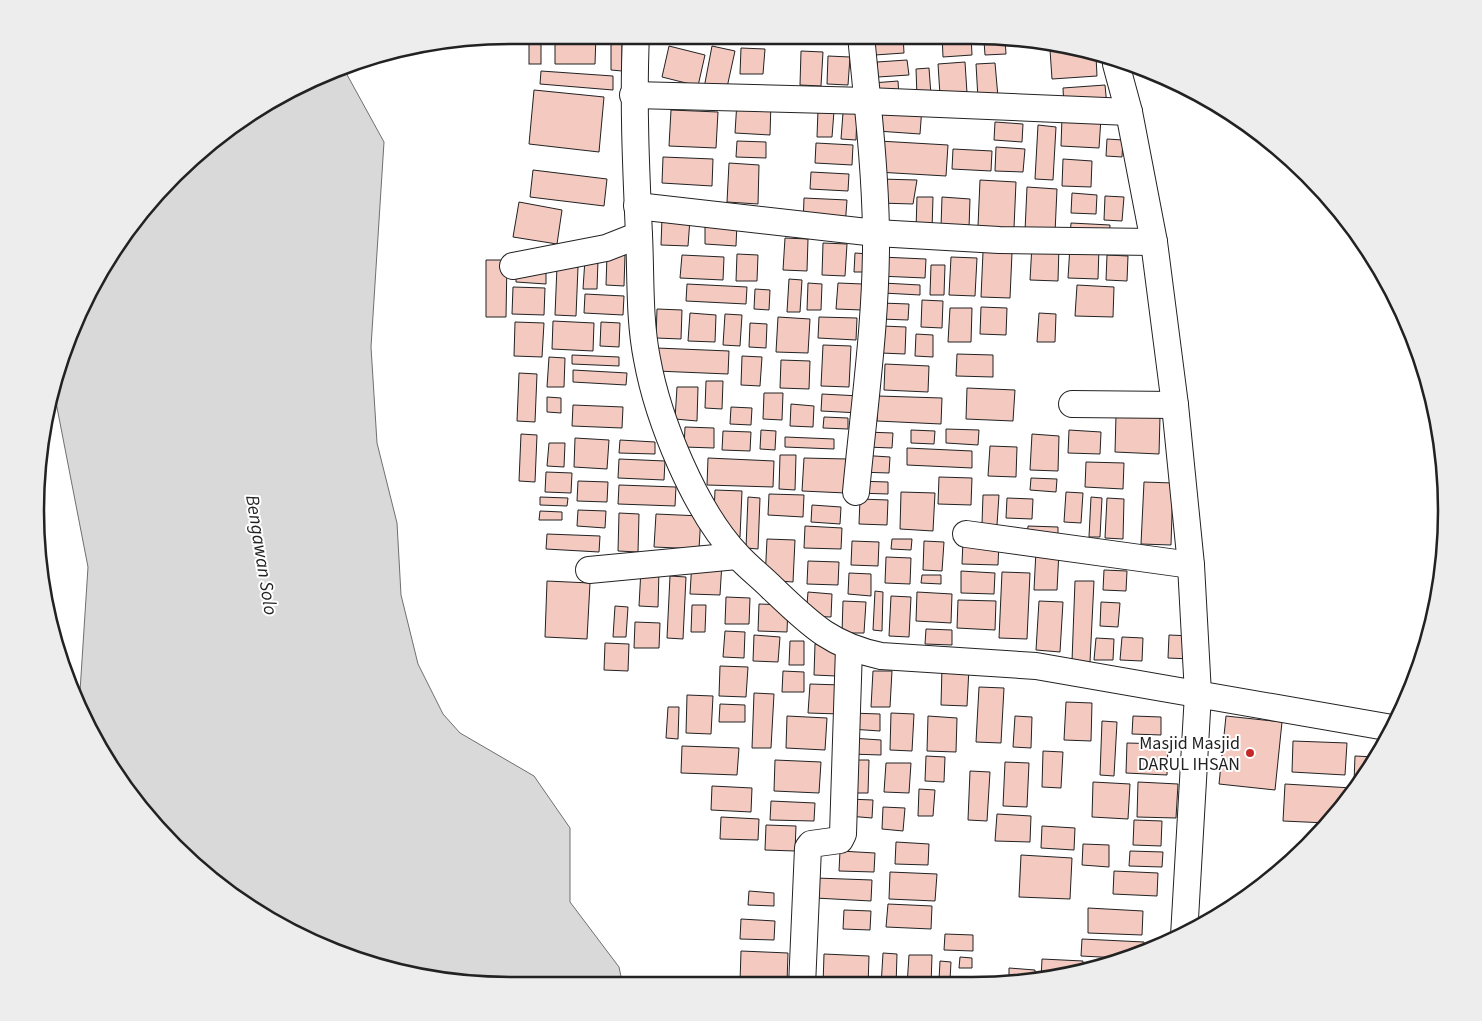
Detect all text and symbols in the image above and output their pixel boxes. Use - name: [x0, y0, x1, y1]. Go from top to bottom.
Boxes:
- water label: Bengawan Solo: [238, 493, 284, 617]
- place label: Masjid Masjid DARUL IHSAN: [1138, 731, 1240, 777]
- marker: Masjid Masjid DARUL IHSAN: [1244, 747, 1256, 759]

